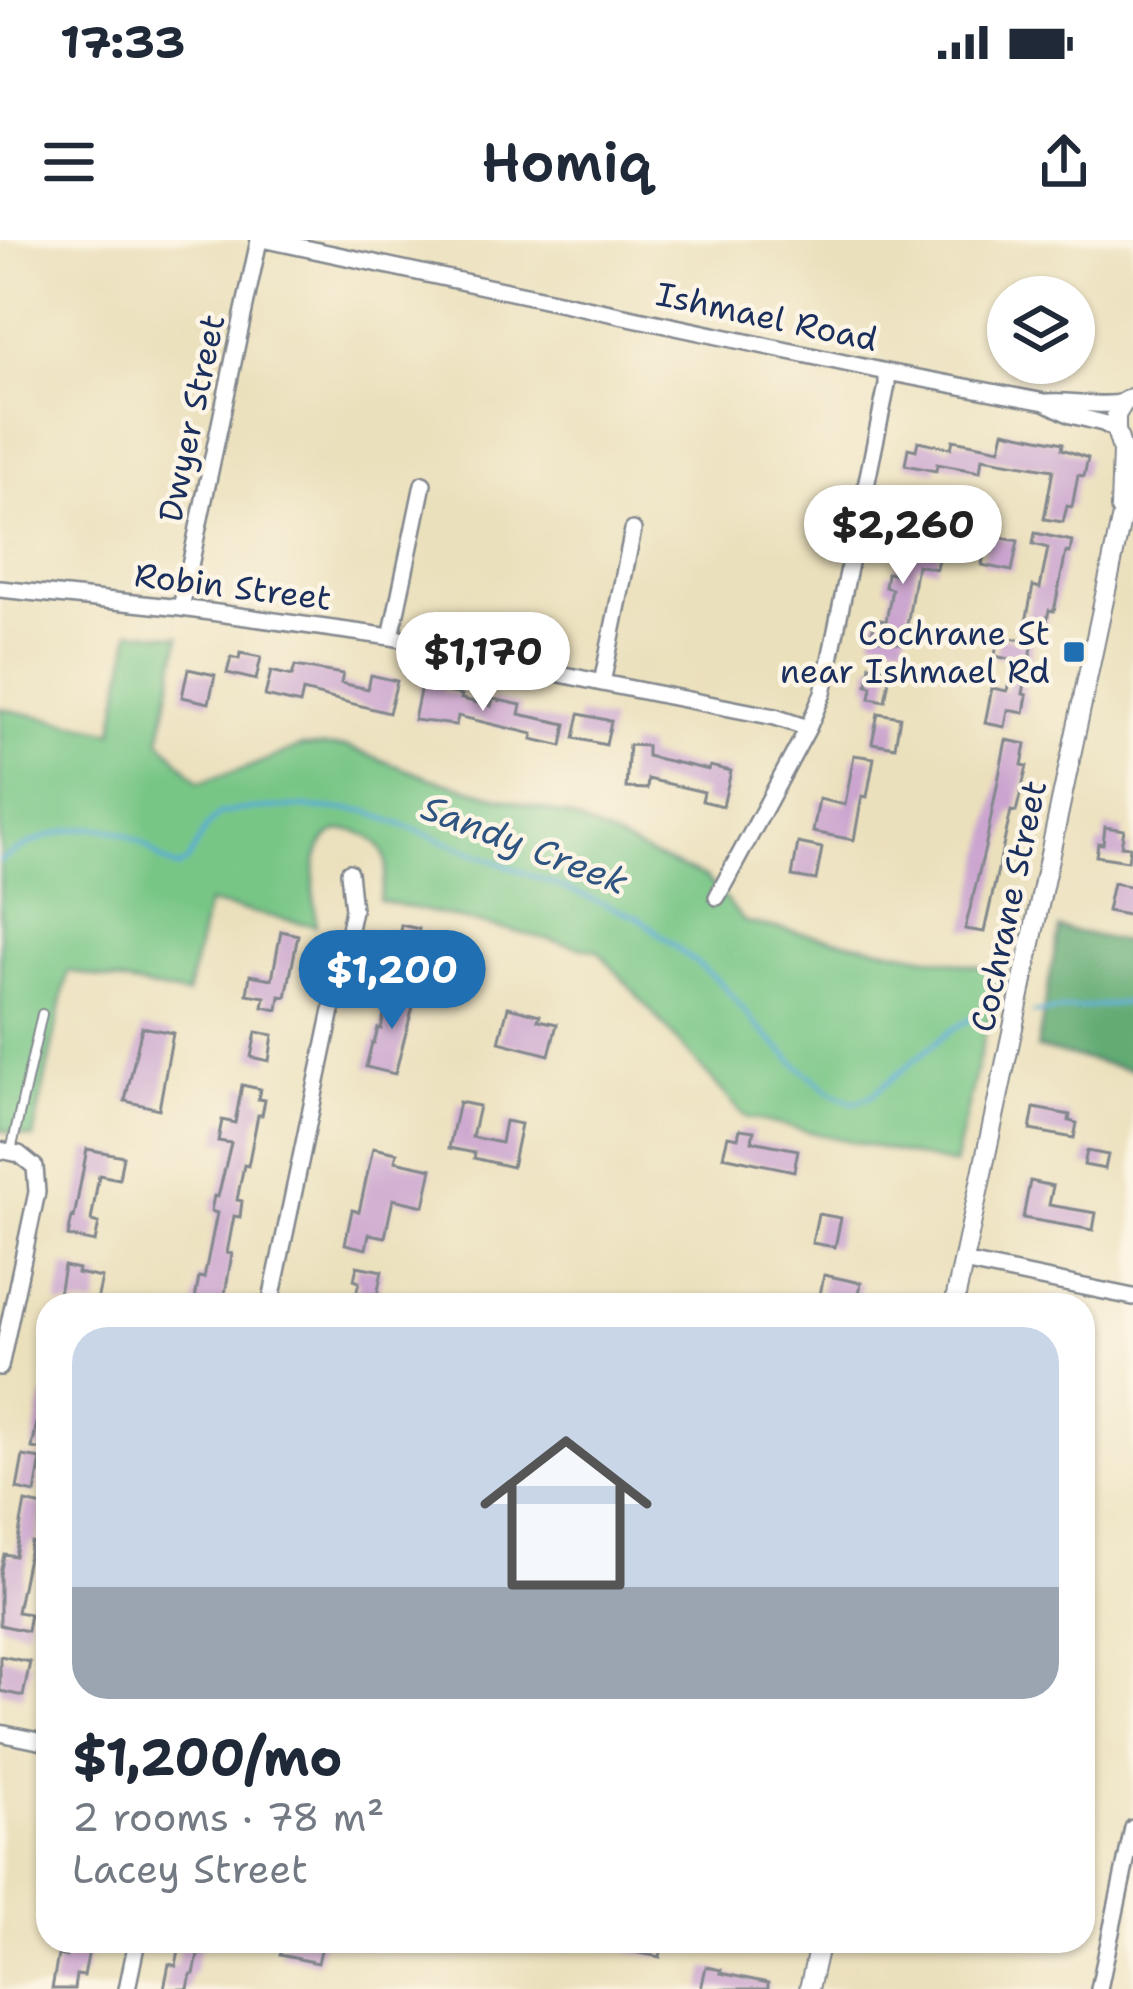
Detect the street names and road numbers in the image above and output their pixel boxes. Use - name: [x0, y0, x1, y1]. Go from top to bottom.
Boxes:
- street label: Ishmael Road: [652, 271, 882, 362]
- street label: Dwyer Street: [148, 310, 235, 526]
- street label: Robin Street: [132, 552, 334, 621]
- street label: Cochrane Street: [960, 776, 1057, 1036]

